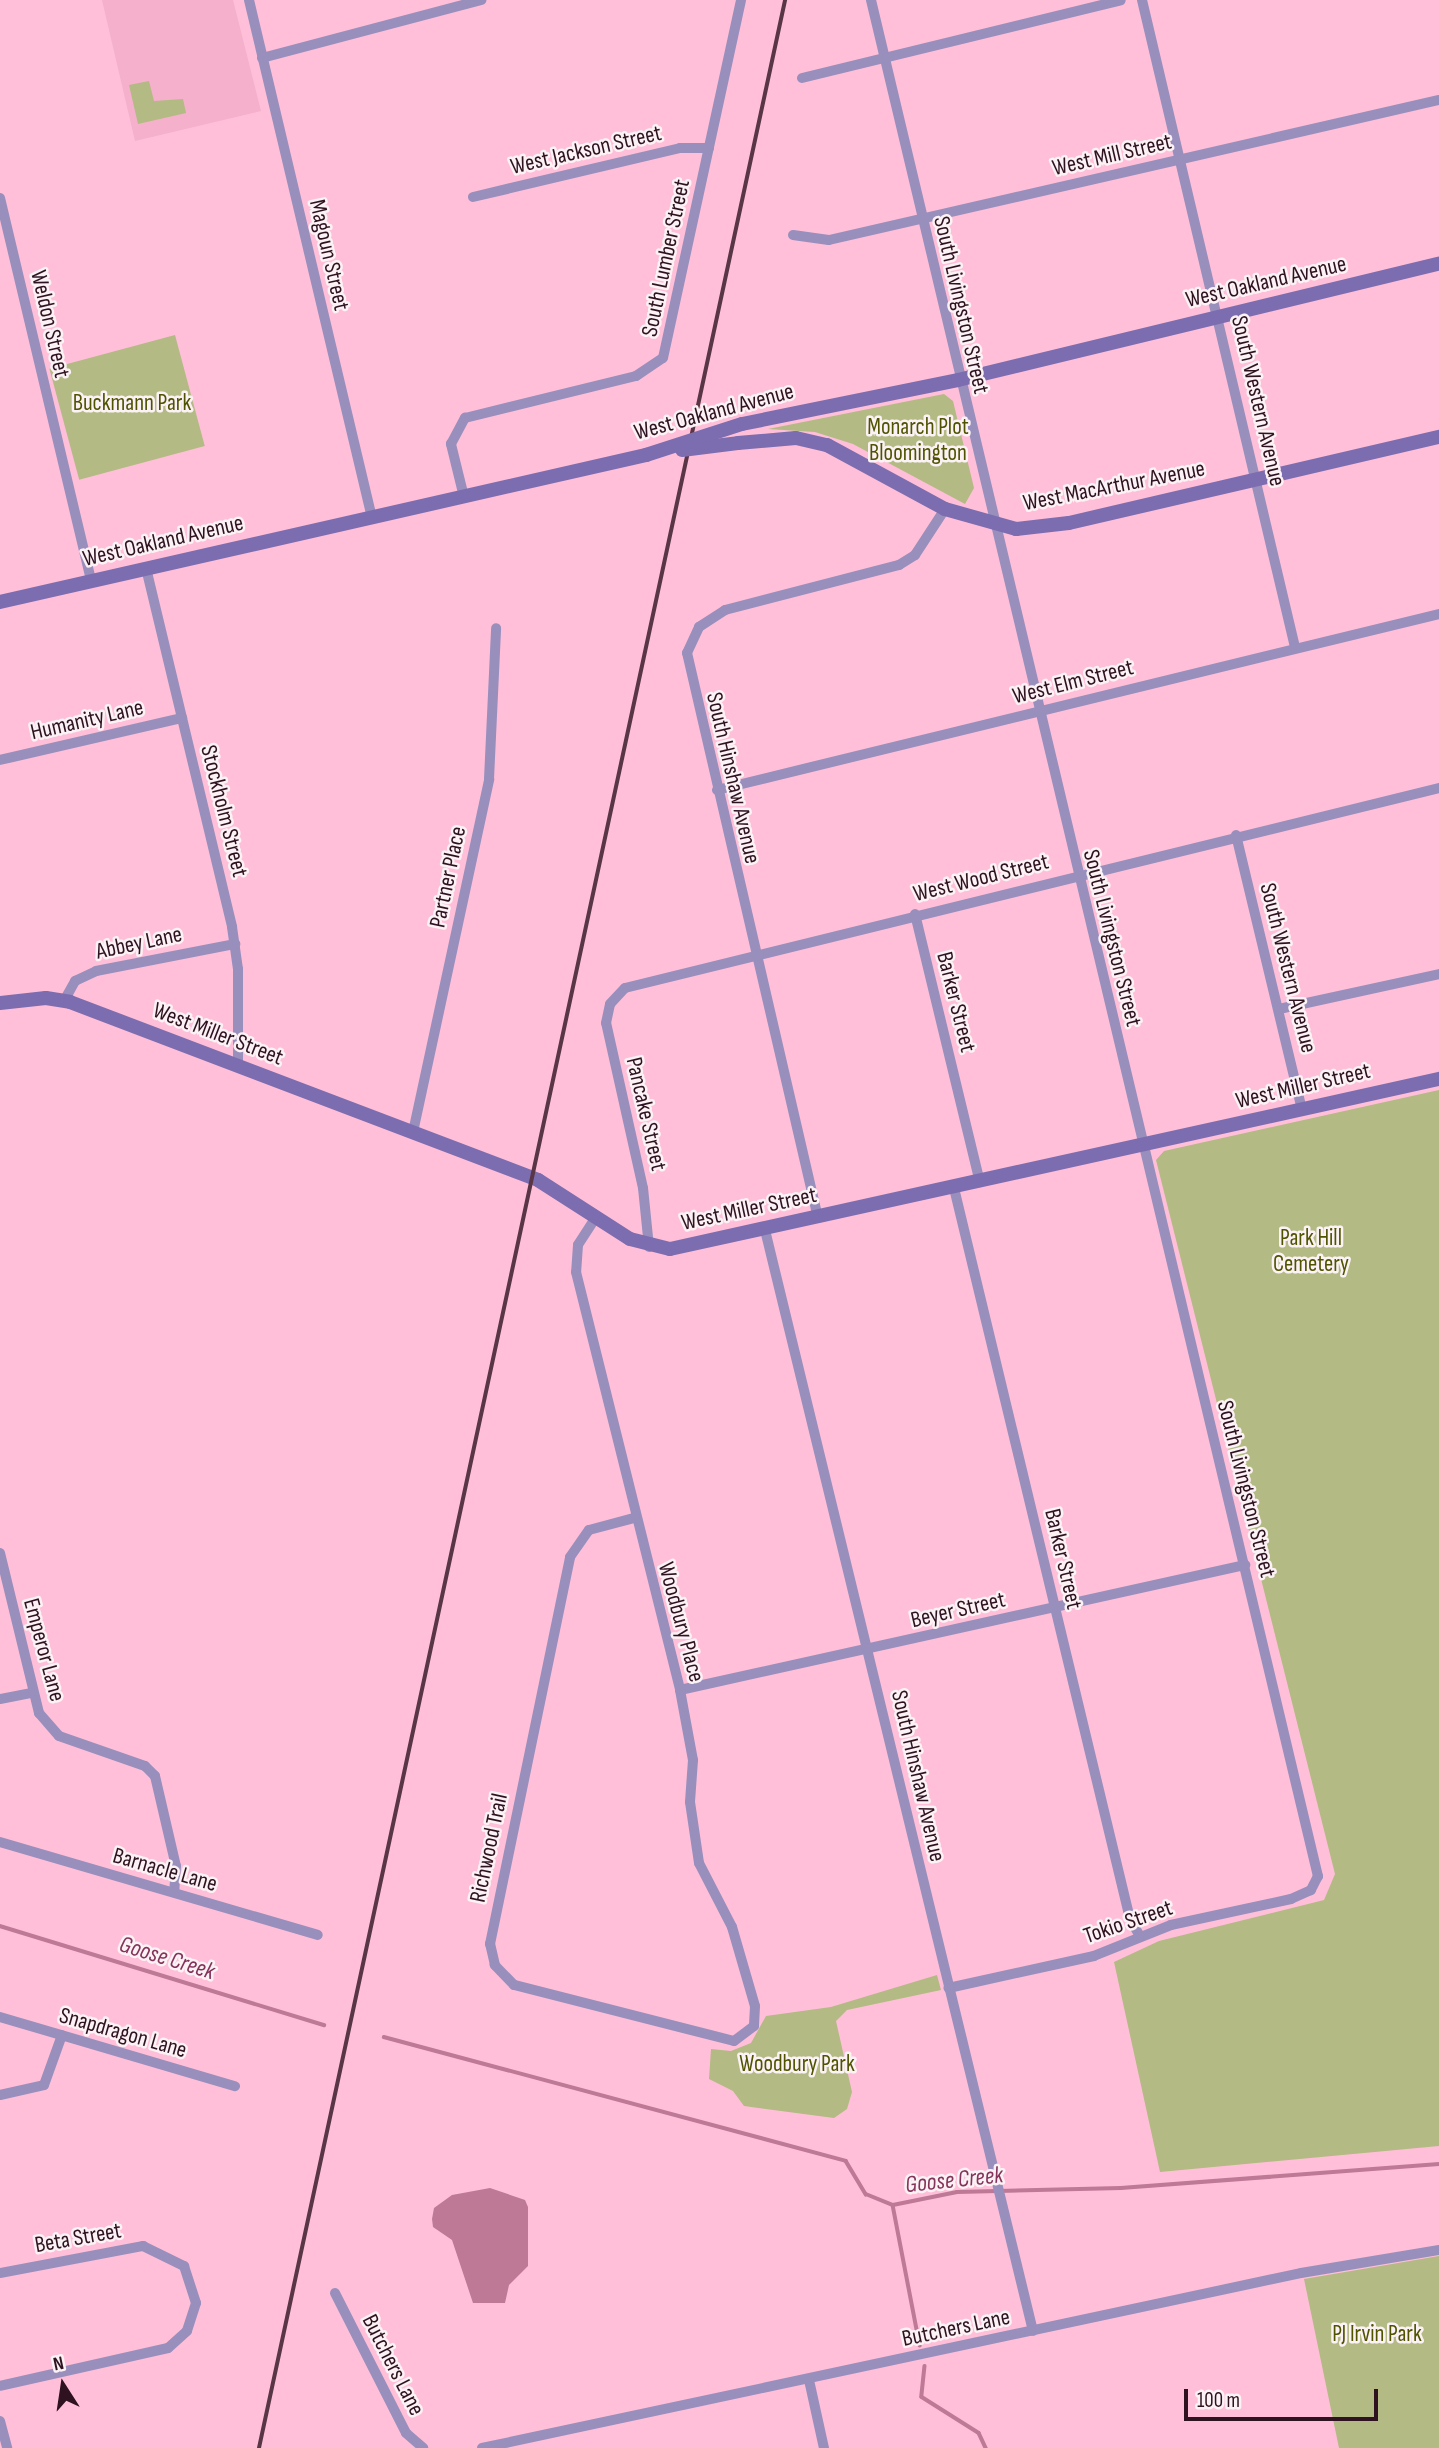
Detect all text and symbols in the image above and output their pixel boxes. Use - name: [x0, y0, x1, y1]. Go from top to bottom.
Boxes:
- street label: West Jackson Street: [508, 119, 664, 181]
- street label: West Mill Street: [1050, 128, 1174, 182]
- street label: South Lumber Street: [636, 177, 696, 339]
- street label: Magoun Street: [303, 197, 355, 313]
- street label: South Livingston Street: [927, 214, 995, 396]
- street label: West Oakland Avenue: [1183, 250, 1349, 314]
- street label: Weldon Street: [24, 268, 76, 380]
- street label: South Western Avenue: [1225, 313, 1291, 489]
- street label: West Oakland Avenue: [631, 377, 797, 447]
- park label: Buckmann Park: [73, 389, 191, 417]
- park label: Monarch Plot Bloomington: [867, 413, 969, 467]
- street label: West MacArthur Avenue: [1021, 455, 1207, 517]
- street label: West Oakland Avenue: [80, 509, 246, 573]
- street label: West Elm Street: [1010, 654, 1136, 710]
- street label: South Hinshaw Avenue: [700, 690, 766, 866]
- street label: Humanity Lane: [28, 694, 146, 746]
- street label: Stockholm Street: [194, 742, 254, 880]
- street label: Partner Place: [424, 824, 472, 930]
- street label: South Livingston Street: [1077, 847, 1147, 1029]
- street label: West Wood Street: [911, 848, 1051, 908]
- street label: South Western Avenue: [1254, 880, 1322, 1056]
- street label: Abbey Lane: [93, 920, 185, 966]
- street label: Barker Street: [930, 949, 982, 1055]
- street label: West Miller Street: [149, 997, 287, 1071]
- street label: Pancake Street: [620, 1055, 672, 1173]
- street label: West Miller Street: [1233, 1057, 1373, 1115]
- street label: West Miller Street: [679, 1181, 819, 1237]
- park label: Park Hill Cemetery: [1273, 1224, 1349, 1278]
- street label: South Livingston Street: [1211, 1398, 1281, 1580]
- street label: Barker Street: [1038, 1506, 1088, 1612]
- street label: Woodbury Place: [652, 1559, 710, 1685]
- street label: Beyer Street: [908, 1586, 1008, 1634]
- street label: Emperor Lane: [17, 1595, 71, 1705]
- street label: South Hinshaw Avenue: [885, 1688, 951, 1864]
- street label: Richwood Trail: [464, 1791, 514, 1905]
- street label: Barnacle Lane: [110, 1842, 220, 1898]
- street label: Tokio Street: [1080, 1894, 1176, 1950]
- water label: Goose Creek: [116, 1930, 218, 1986]
- street label: Snapdragon Lane: [56, 2002, 190, 2064]
- park label: Woodbury Park: [739, 2050, 855, 2078]
- water label: Goose Creek: [904, 2161, 1004, 2199]
- street label: Beta Street: [33, 2217, 123, 2259]
- street label: Butchers Lane: [900, 2303, 1012, 2353]
- street label: Butchers Lane: [356, 2310, 430, 2420]
- park label: PJ Irvin Park: [1332, 2320, 1422, 2348]
- north arrow: [28, 2350, 98, 2420]
- text: N: [51, 2352, 66, 2376]
- scale bar: [1187, 2374, 1381, 2418]
- text: 100 m: [1197, 2388, 1240, 2413]

